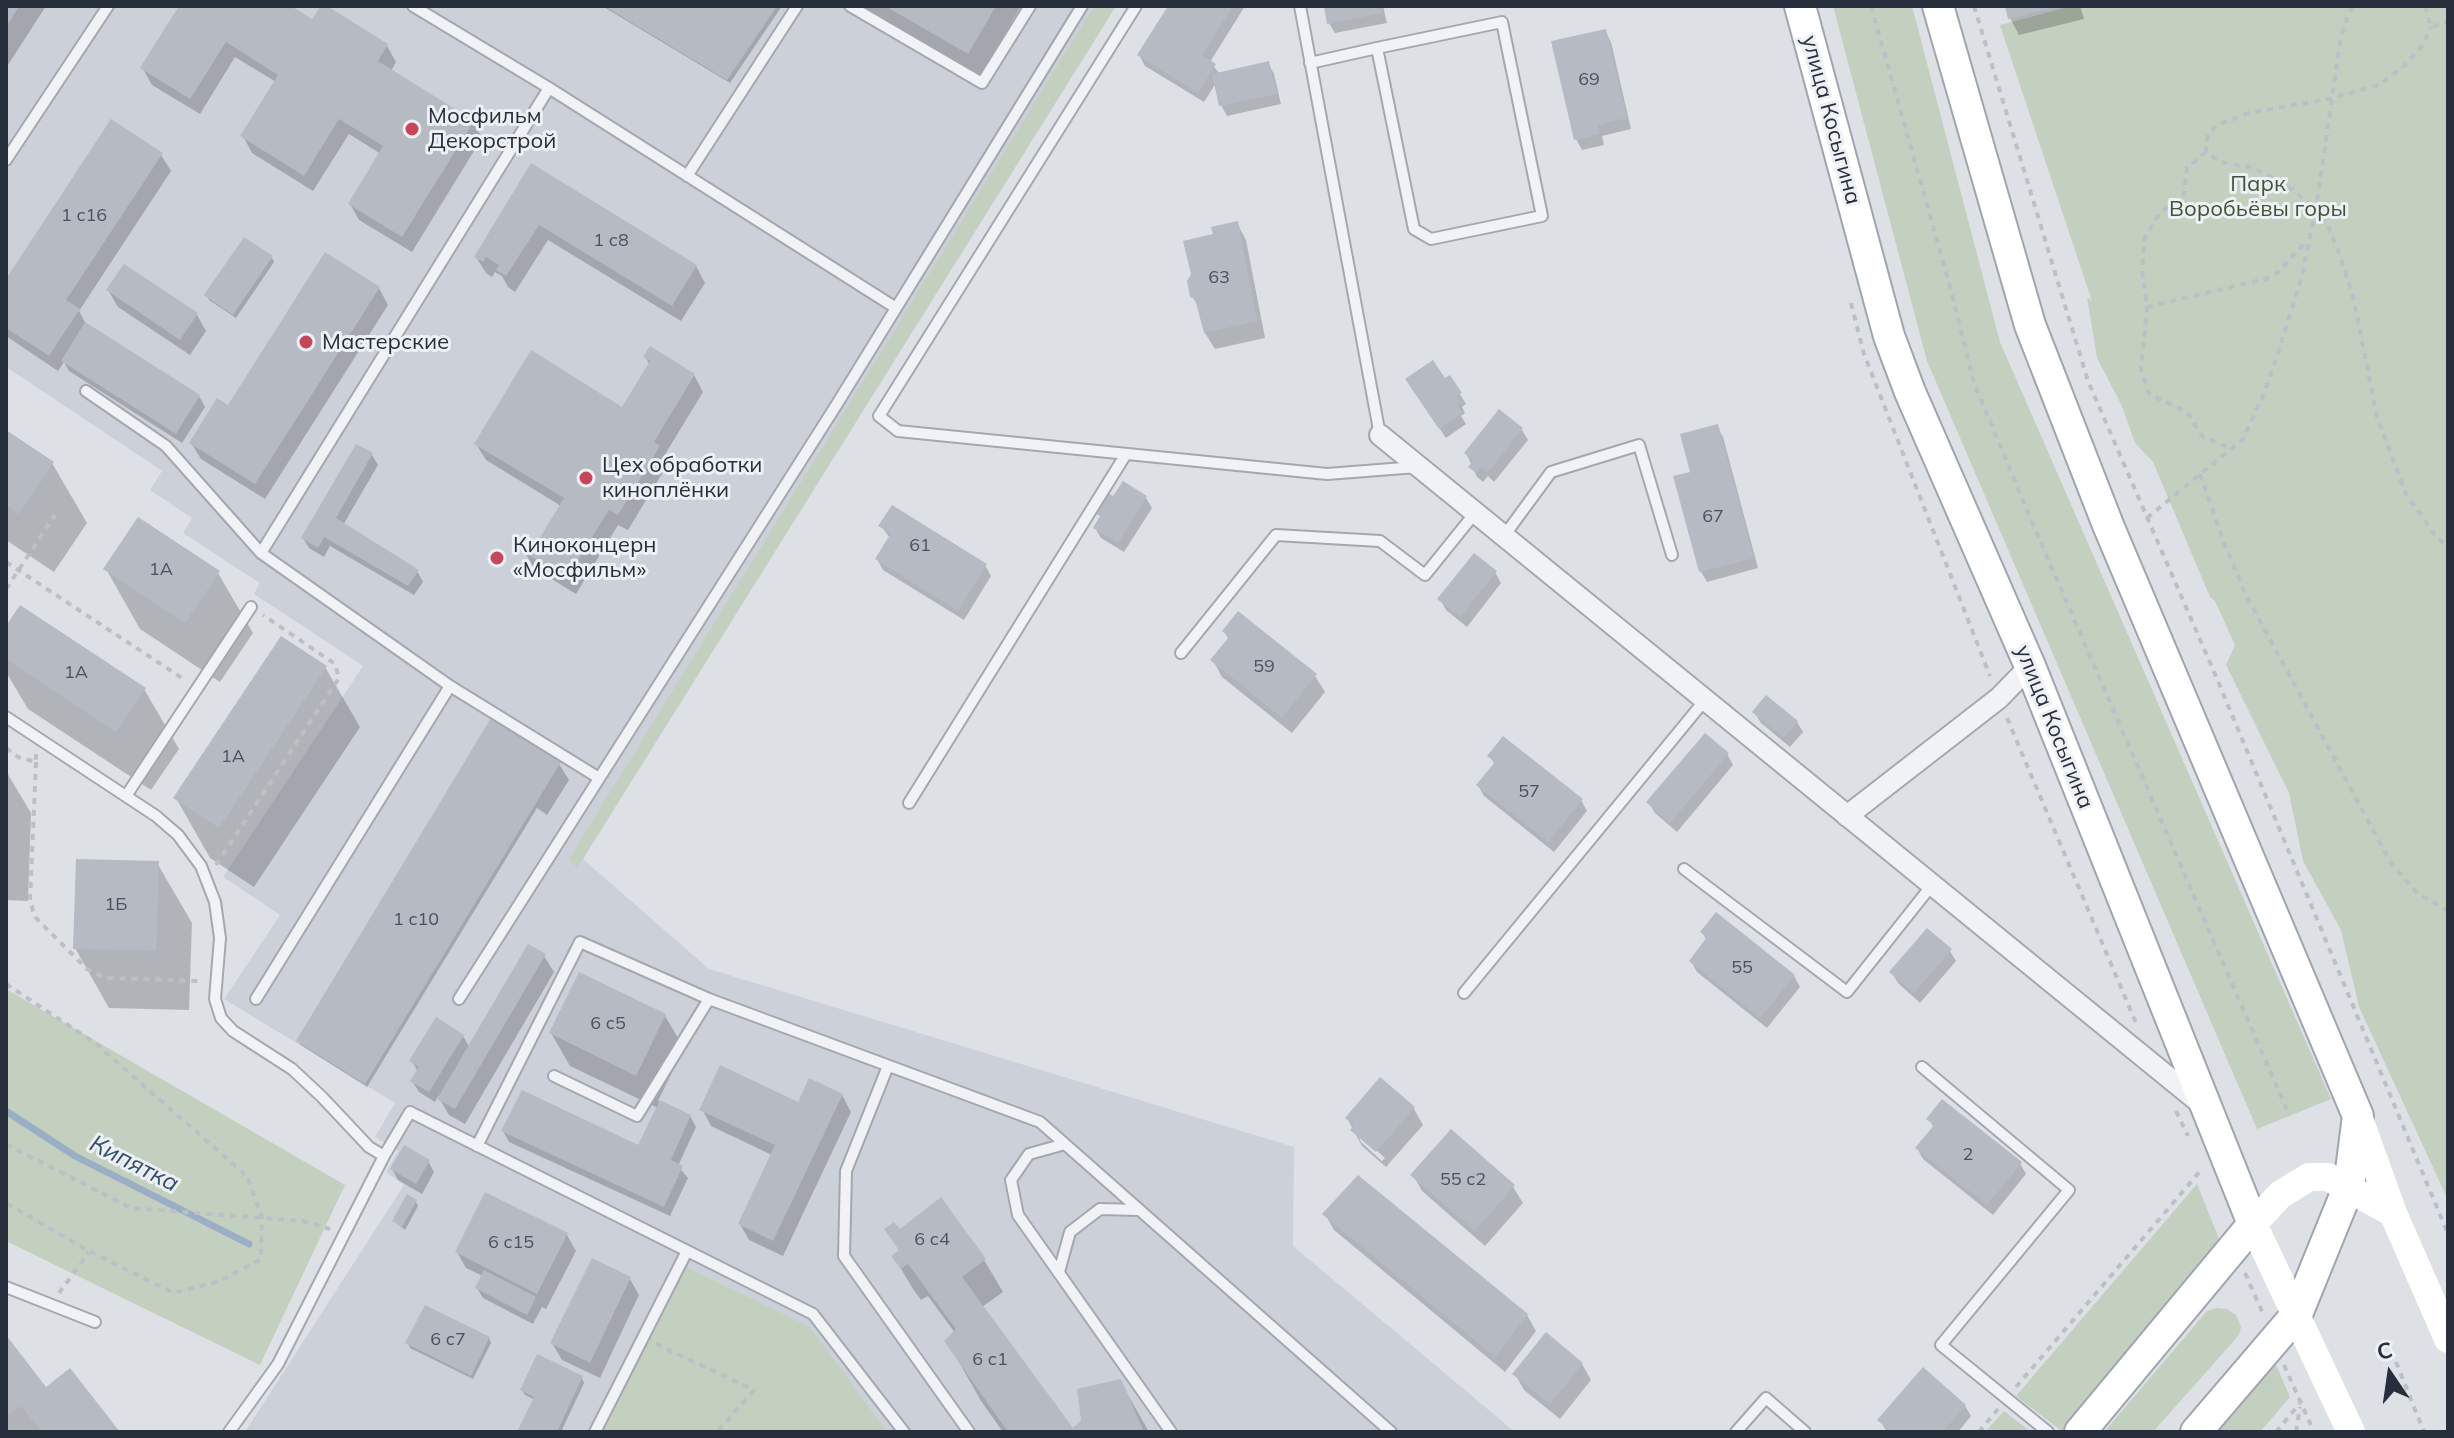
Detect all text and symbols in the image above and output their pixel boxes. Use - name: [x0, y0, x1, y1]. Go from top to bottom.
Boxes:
- street label: улица Косыгина: [1796, 33, 1866, 207]
- house number: 69: [1578, 69, 1600, 91]
- place label: Мосфильм Декорстрой: [428, 103, 556, 154]
- marker: Мосфильм Декорстрой: [403, 120, 421, 138]
- park label: Парк Воробьёвы горы: [2169, 171, 2347, 222]
- house number: 1 с16: [61, 205, 107, 227]
- house number: 1 с8: [593, 230, 629, 252]
- house number: 63: [1208, 267, 1230, 289]
- place label: Мастерские: [322, 329, 449, 355]
- marker: Мастерские: [297, 333, 315, 351]
- place label: Цех обработки киноплёнки: [602, 452, 762, 504]
- marker: Цех обработки киноплёнки: [577, 469, 595, 487]
- house number: 67: [1702, 506, 1724, 528]
- place label: Киноконцерн «Мосфильм»: [513, 532, 656, 584]
- house number: 61: [909, 535, 931, 557]
- marker: Киноконцерн «Мосфильм»: [488, 549, 506, 567]
- house number: 1А: [149, 559, 173, 581]
- street label: улица Косыгина: [2009, 641, 2099, 813]
- house number: 59: [1253, 656, 1275, 678]
- house number: 1А: [64, 662, 88, 684]
- house number: 1А: [221, 746, 245, 768]
- house number: 57: [1518, 781, 1540, 803]
- house number: 1Б: [105, 894, 127, 916]
- house number: 1 с10: [393, 909, 439, 931]
- house number: 55: [1731, 957, 1753, 979]
- house number: 6 с5: [590, 1013, 626, 1035]
- water label: Кипятка: [85, 1129, 183, 1199]
- house number: 2: [1963, 1144, 1973, 1166]
- house number: 55 с2: [1440, 1169, 1486, 1191]
- house number: 6 с4: [914, 1229, 950, 1251]
- house number: 6 с15: [488, 1232, 534, 1254]
- house number: 6 с7: [430, 1329, 466, 1351]
- north arrow: [2350, 1334, 2430, 1414]
- text: С: [2374, 1335, 2395, 1366]
- house number: 6 с1: [972, 1349, 1008, 1371]

